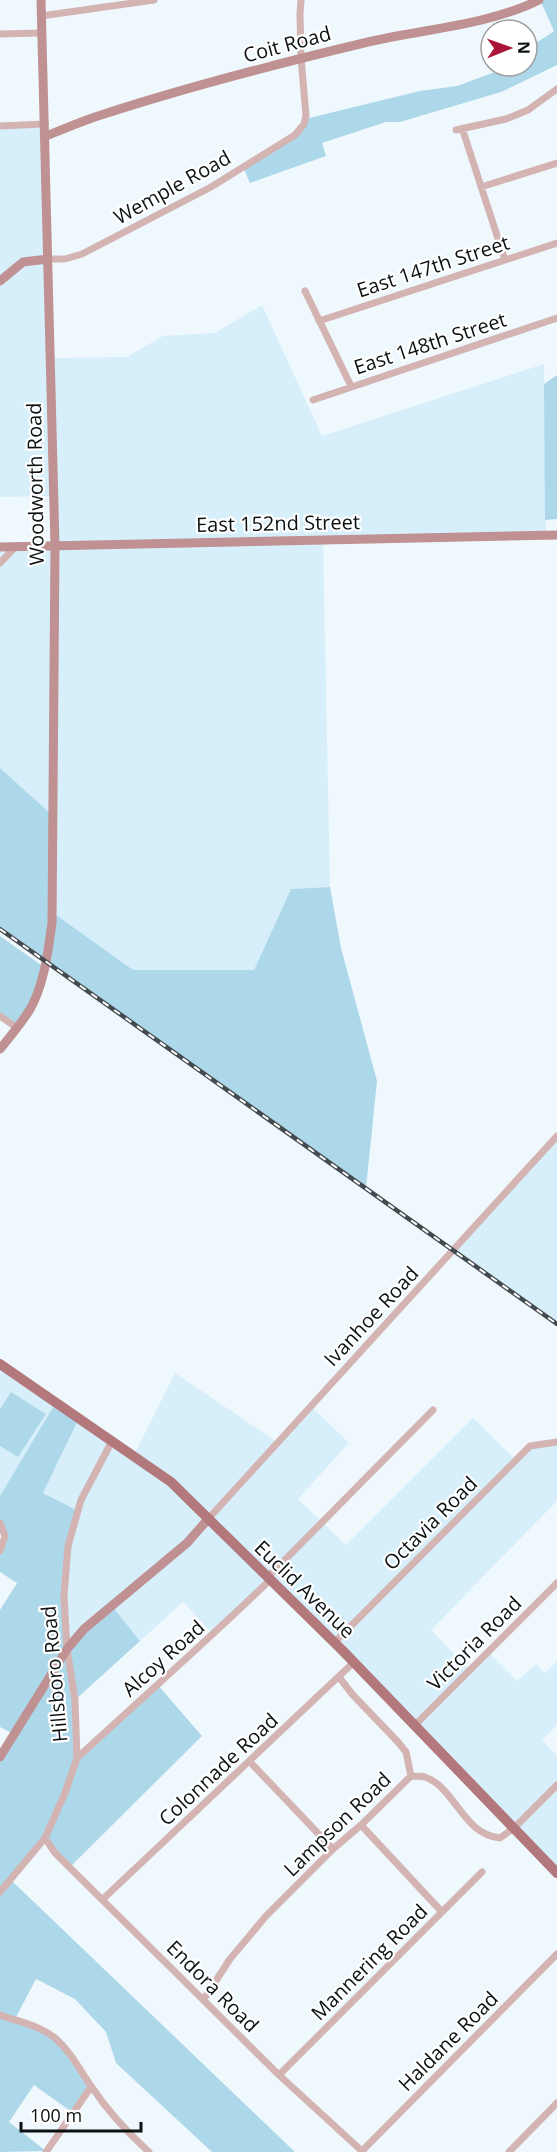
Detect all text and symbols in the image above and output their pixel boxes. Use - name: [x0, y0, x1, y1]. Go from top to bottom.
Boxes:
- north arrow: [479, 18, 539, 78]
- street label: Coit Road: [240, 19, 334, 69]
- text: N: [513, 41, 535, 54]
- street label: Wemple Road: [109, 144, 235, 230]
- street label: East 147th Street: [353, 229, 513, 303]
- street label: East 148th Street: [350, 306, 510, 380]
- street label: Woodworth Road: [20, 402, 50, 566]
- street label: East 152nd Street: [196, 508, 360, 538]
- street label: Ivanhoe Road: [318, 1260, 424, 1372]
- street label: Octavia Road: [377, 1470, 483, 1576]
- street label: Euclid Avenue: [249, 1534, 361, 1644]
- street label: Victoria Road: [421, 1590, 527, 1696]
- street label: Hillsboro Road: [35, 1605, 73, 1743]
- street label: Alcoy Road: [116, 1614, 210, 1702]
- street label: Colonnade Road: [153, 1707, 283, 1831]
- street label: Lampson Road: [278, 1766, 396, 1882]
- street label: Mannering Road: [305, 1898, 433, 2026]
- street label: Endora Road: [161, 1934, 265, 2038]
- street label: Haldane Road: [392, 1985, 504, 2097]
- scale bar: [21, 2095, 141, 2133]
- text: 100 m: [30, 2103, 82, 2127]

